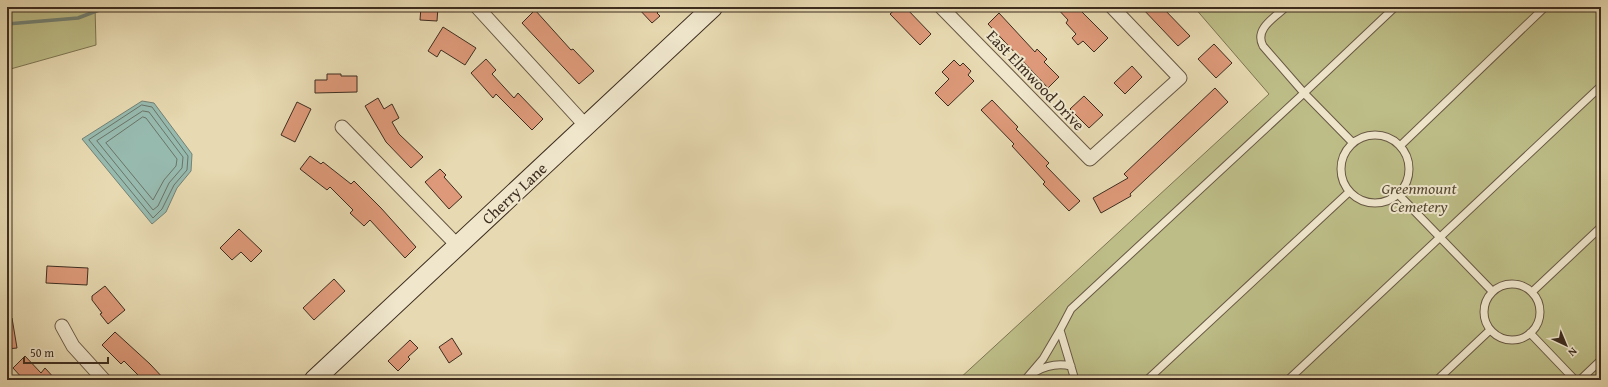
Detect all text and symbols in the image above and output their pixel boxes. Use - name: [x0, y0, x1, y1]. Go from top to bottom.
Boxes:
- street label: East Elmwood Drive: [981, 24, 1091, 136]
- street label: Cherry Lane: [476, 156, 552, 230]
- park label: Greenmount Cemetery: [1381, 176, 1457, 218]
- north arrow: [1546, 325, 1586, 365]
- scale bar: [24, 339, 108, 365]
- text: 50 m: [30, 344, 54, 361]
- text: N: [1564, 344, 1581, 361]

